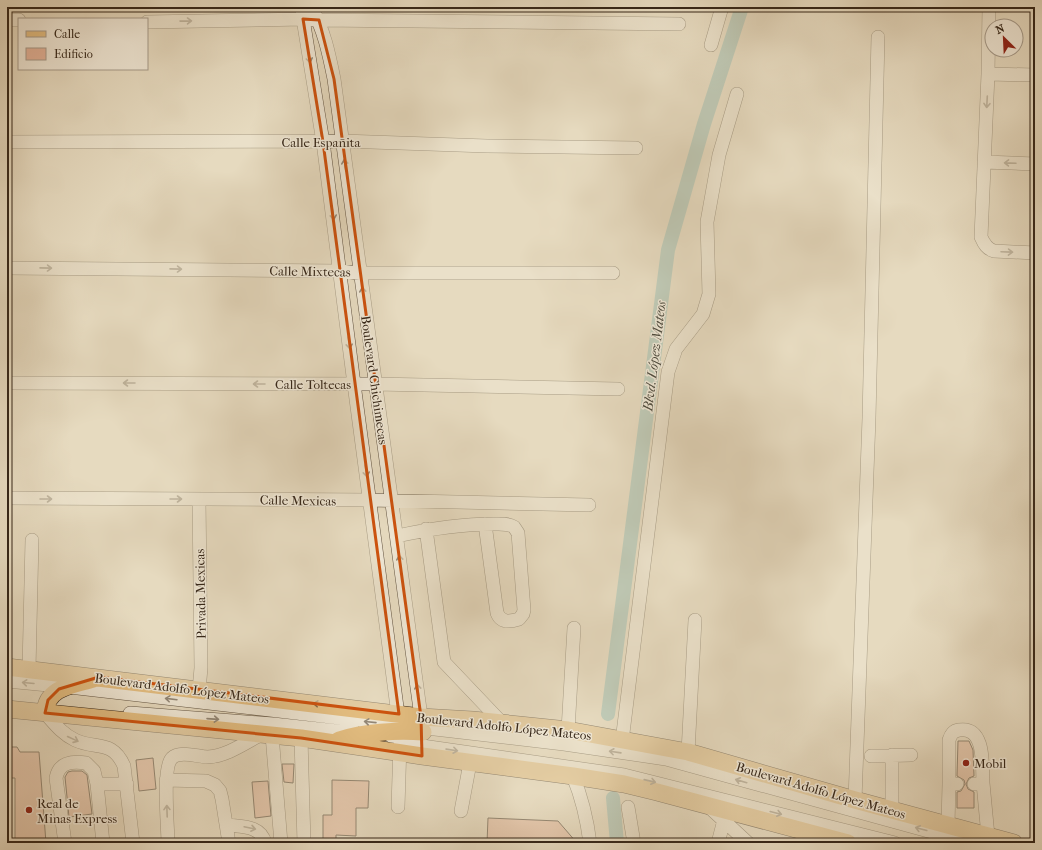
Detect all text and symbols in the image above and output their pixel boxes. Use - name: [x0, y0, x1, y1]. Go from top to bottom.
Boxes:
- one-way arrow: [179, 17, 192, 25]
- legend: [18, 18, 148, 70]
- north arrow: [984, 18, 1024, 58]
- text: N: [994, 21, 1007, 37]
- text: Calle: [54, 27, 80, 41]
- text: Edificio: [54, 47, 93, 61]
- one-way arrow: [305, 50, 313, 63]
- one-way arrow: [983, 95, 991, 108]
- street label: Calle Españita: [282, 135, 361, 150]
- one-way arrow: [341, 159, 349, 172]
- one-way arrow: [1004, 159, 1017, 167]
- one-way arrow: [329, 207, 336, 220]
- one-way arrow: [1000, 248, 1013, 256]
- street label: Calle Mixtecas: [269, 263, 351, 280]
- one-way arrow: [39, 264, 52, 272]
- one-way arrow: [169, 266, 182, 273]
- one-way arrow: [359, 287, 366, 300]
- water label: Blvd. López Mateos: [639, 299, 670, 413]
- street label: Boulevard Chichimecas: [358, 315, 391, 446]
- one-way arrow: [345, 336, 353, 349]
- street label: Calle Toltecas: [275, 377, 351, 392]
- one-way arrow: [123, 379, 136, 387]
- one-way arrow: [253, 380, 266, 388]
- one-way arrow: [362, 464, 370, 477]
- street label: Calle Mexicas: [260, 492, 336, 509]
- one-way arrow: [39, 495, 52, 503]
- one-way arrow: [169, 495, 182, 503]
- street label: Privada Mexicas: [192, 548, 209, 639]
- one-way arrow: [396, 555, 404, 568]
- street label: Boulevard Adolfo López Mateos: [94, 670, 270, 707]
- one-way arrow: [22, 679, 35, 687]
- one-way arrow: [414, 684, 422, 697]
- one-way arrow: [165, 695, 178, 703]
- one-way arrow: [313, 700, 326, 708]
- street label: Boulevard Adolfo López Mateos: [416, 710, 592, 743]
- one-way arrow: [206, 716, 219, 723]
- one-way arrow: [364, 718, 377, 725]
- one-way arrow: [67, 736, 79, 743]
- one-way arrow: [445, 746, 458, 754]
- one-way arrow: [609, 748, 622, 755]
- place label: Mobil: [974, 756, 1007, 771]
- marker: Mobil: [961, 758, 971, 768]
- street label: Boulevard Adolfo López Mateos: [734, 759, 908, 822]
- one-way arrow: [735, 776, 748, 784]
- one-way arrow: [643, 777, 656, 785]
- place label: Real de Minas Express: [37, 796, 117, 826]
- marker: Real de Minas Express: [24, 805, 34, 815]
- one-way arrow: [163, 805, 171, 818]
- one-way arrow: [769, 810, 782, 817]
- one-way arrow: [243, 825, 256, 833]
- one-way arrow: [914, 825, 927, 832]

